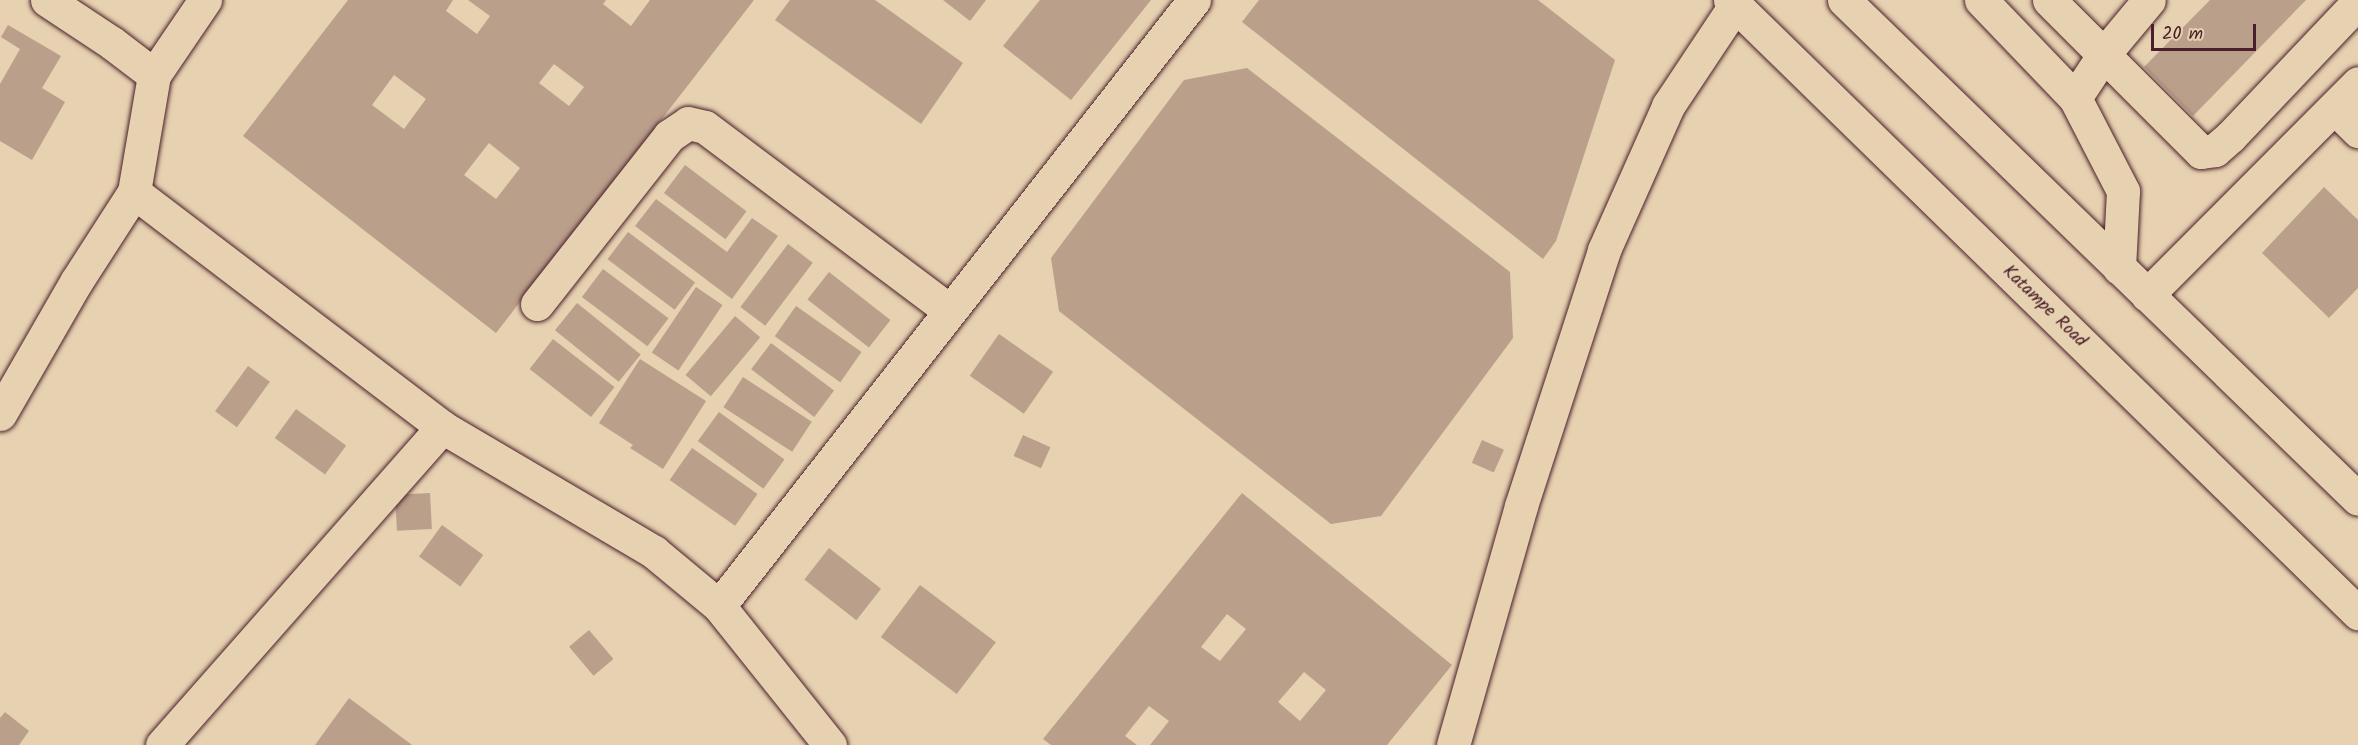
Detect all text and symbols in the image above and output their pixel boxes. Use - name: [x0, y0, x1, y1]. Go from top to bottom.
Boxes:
- scale bar: [2154, 12, 2259, 50]
- text: 20 m: [2162, 20, 2203, 49]
- street label: Katampe Road: [1997, 261, 2091, 353]

